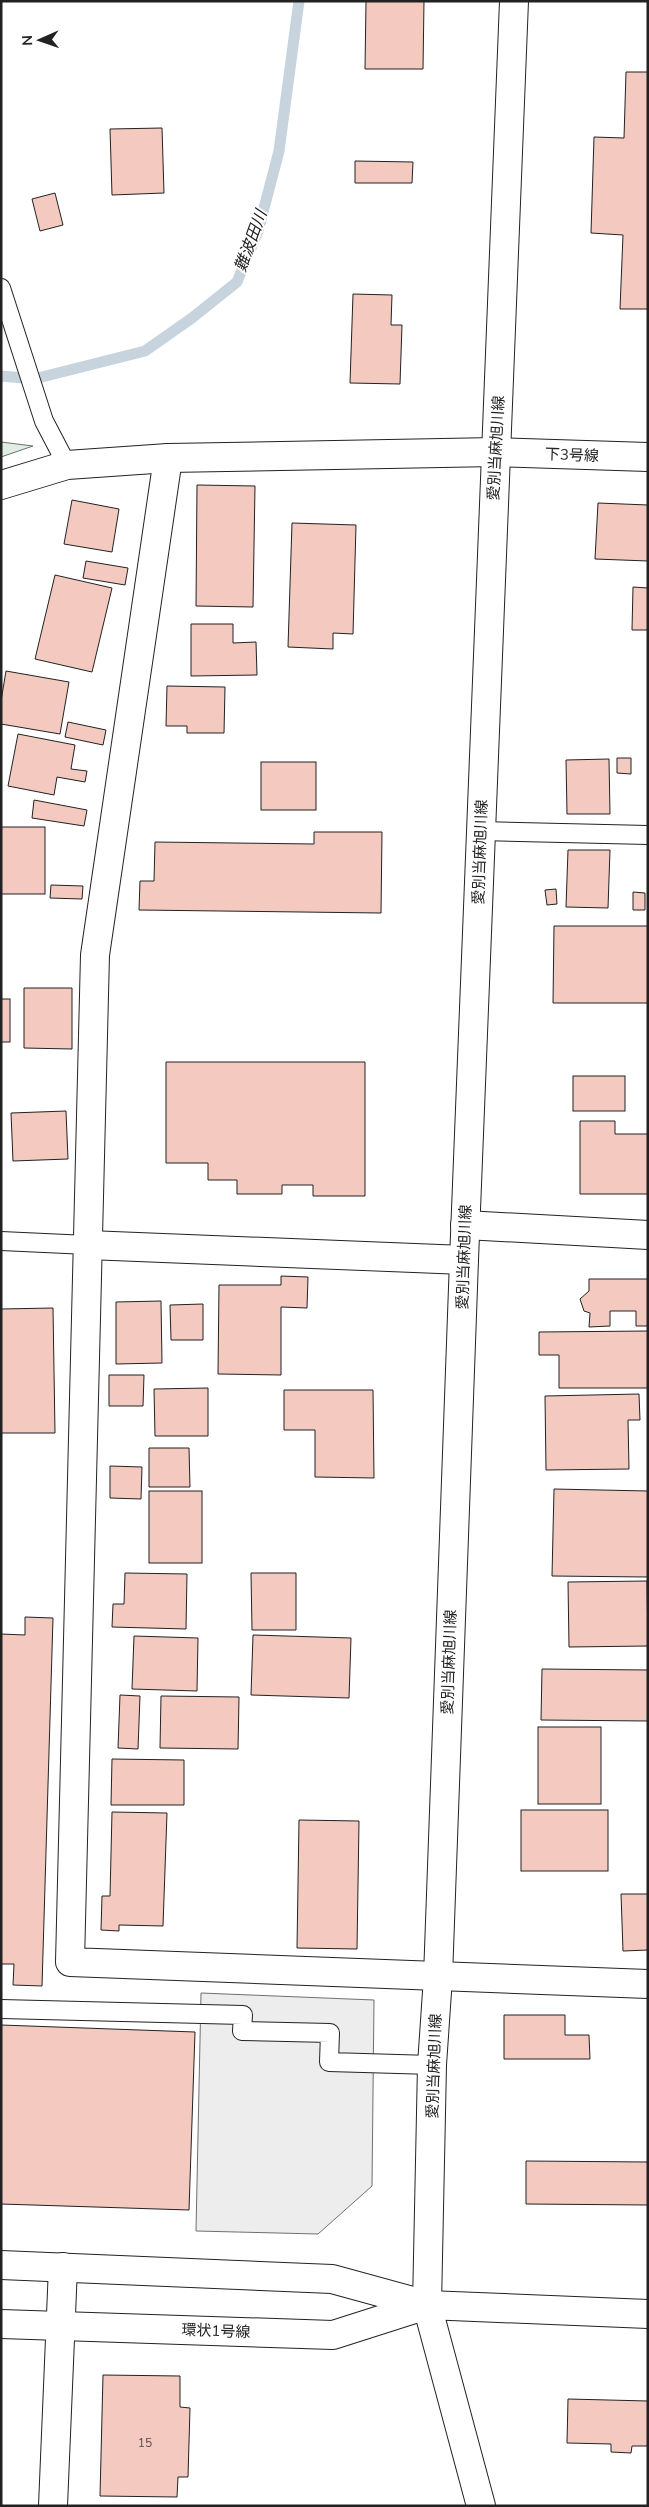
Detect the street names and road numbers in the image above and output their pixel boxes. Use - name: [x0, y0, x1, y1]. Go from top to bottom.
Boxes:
- street label: 愛別当麻旭川線: [483, 395, 509, 501]
- street label: 下3号線: [545, 444, 599, 466]
- street label: 愛別当麻旭川線: [468, 799, 492, 905]
- street label: 愛別当麻旭川線: [452, 1204, 476, 1310]
- street label: 愛別当麻旭川線: [437, 1609, 461, 1715]
- street label: 愛別当麻旭川線: [422, 2013, 446, 2119]
- street label: 環状1号線: [181, 2320, 251, 2342]

